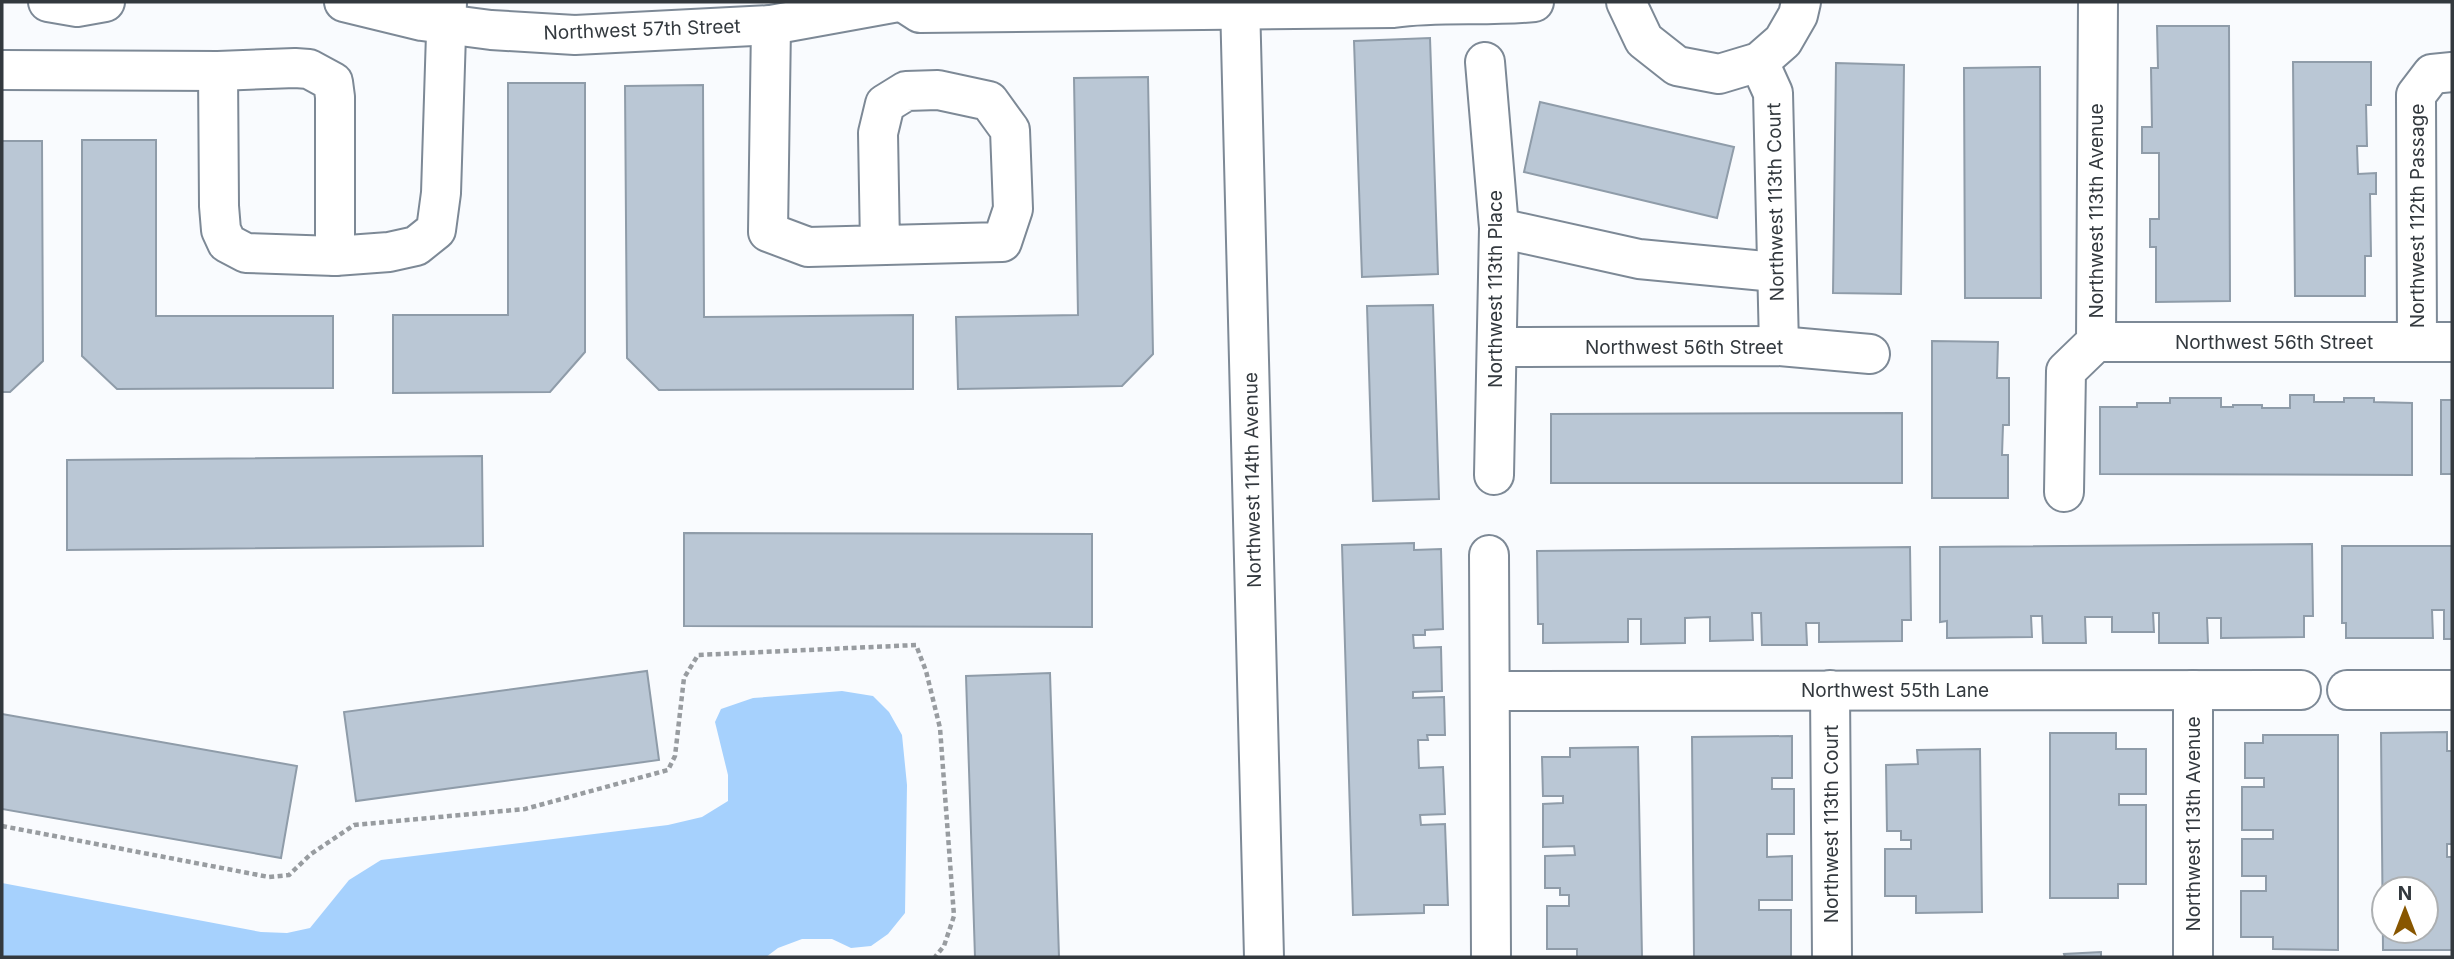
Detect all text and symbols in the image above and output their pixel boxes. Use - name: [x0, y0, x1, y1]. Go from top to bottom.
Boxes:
- street label: Northwest 57th Street: [543, 15, 741, 44]
- street label: Northwest 113th Court: [1762, 102, 1789, 301]
- street label: Northwest 113th Avenue: [2085, 103, 2108, 319]
- street label: Northwest 112th Passage: [2406, 104, 2429, 328]
- street label: Northwest 113th Place: [1484, 190, 1507, 388]
- street label: Northwest 56th Street: [2175, 331, 2373, 354]
- street label: Northwest 56th Street: [1585, 336, 1783, 359]
- street label: Northwest 114th Avenue: [1239, 372, 1266, 588]
- street label: Northwest 55th Lane: [1801, 679, 1989, 702]
- street label: Northwest 113th Avenue: [2182, 716, 2205, 932]
- street label: Northwest 113th Court: [1820, 725, 1843, 923]
- north arrow: [2370, 875, 2440, 945]
- text: N: [2398, 882, 2412, 905]

